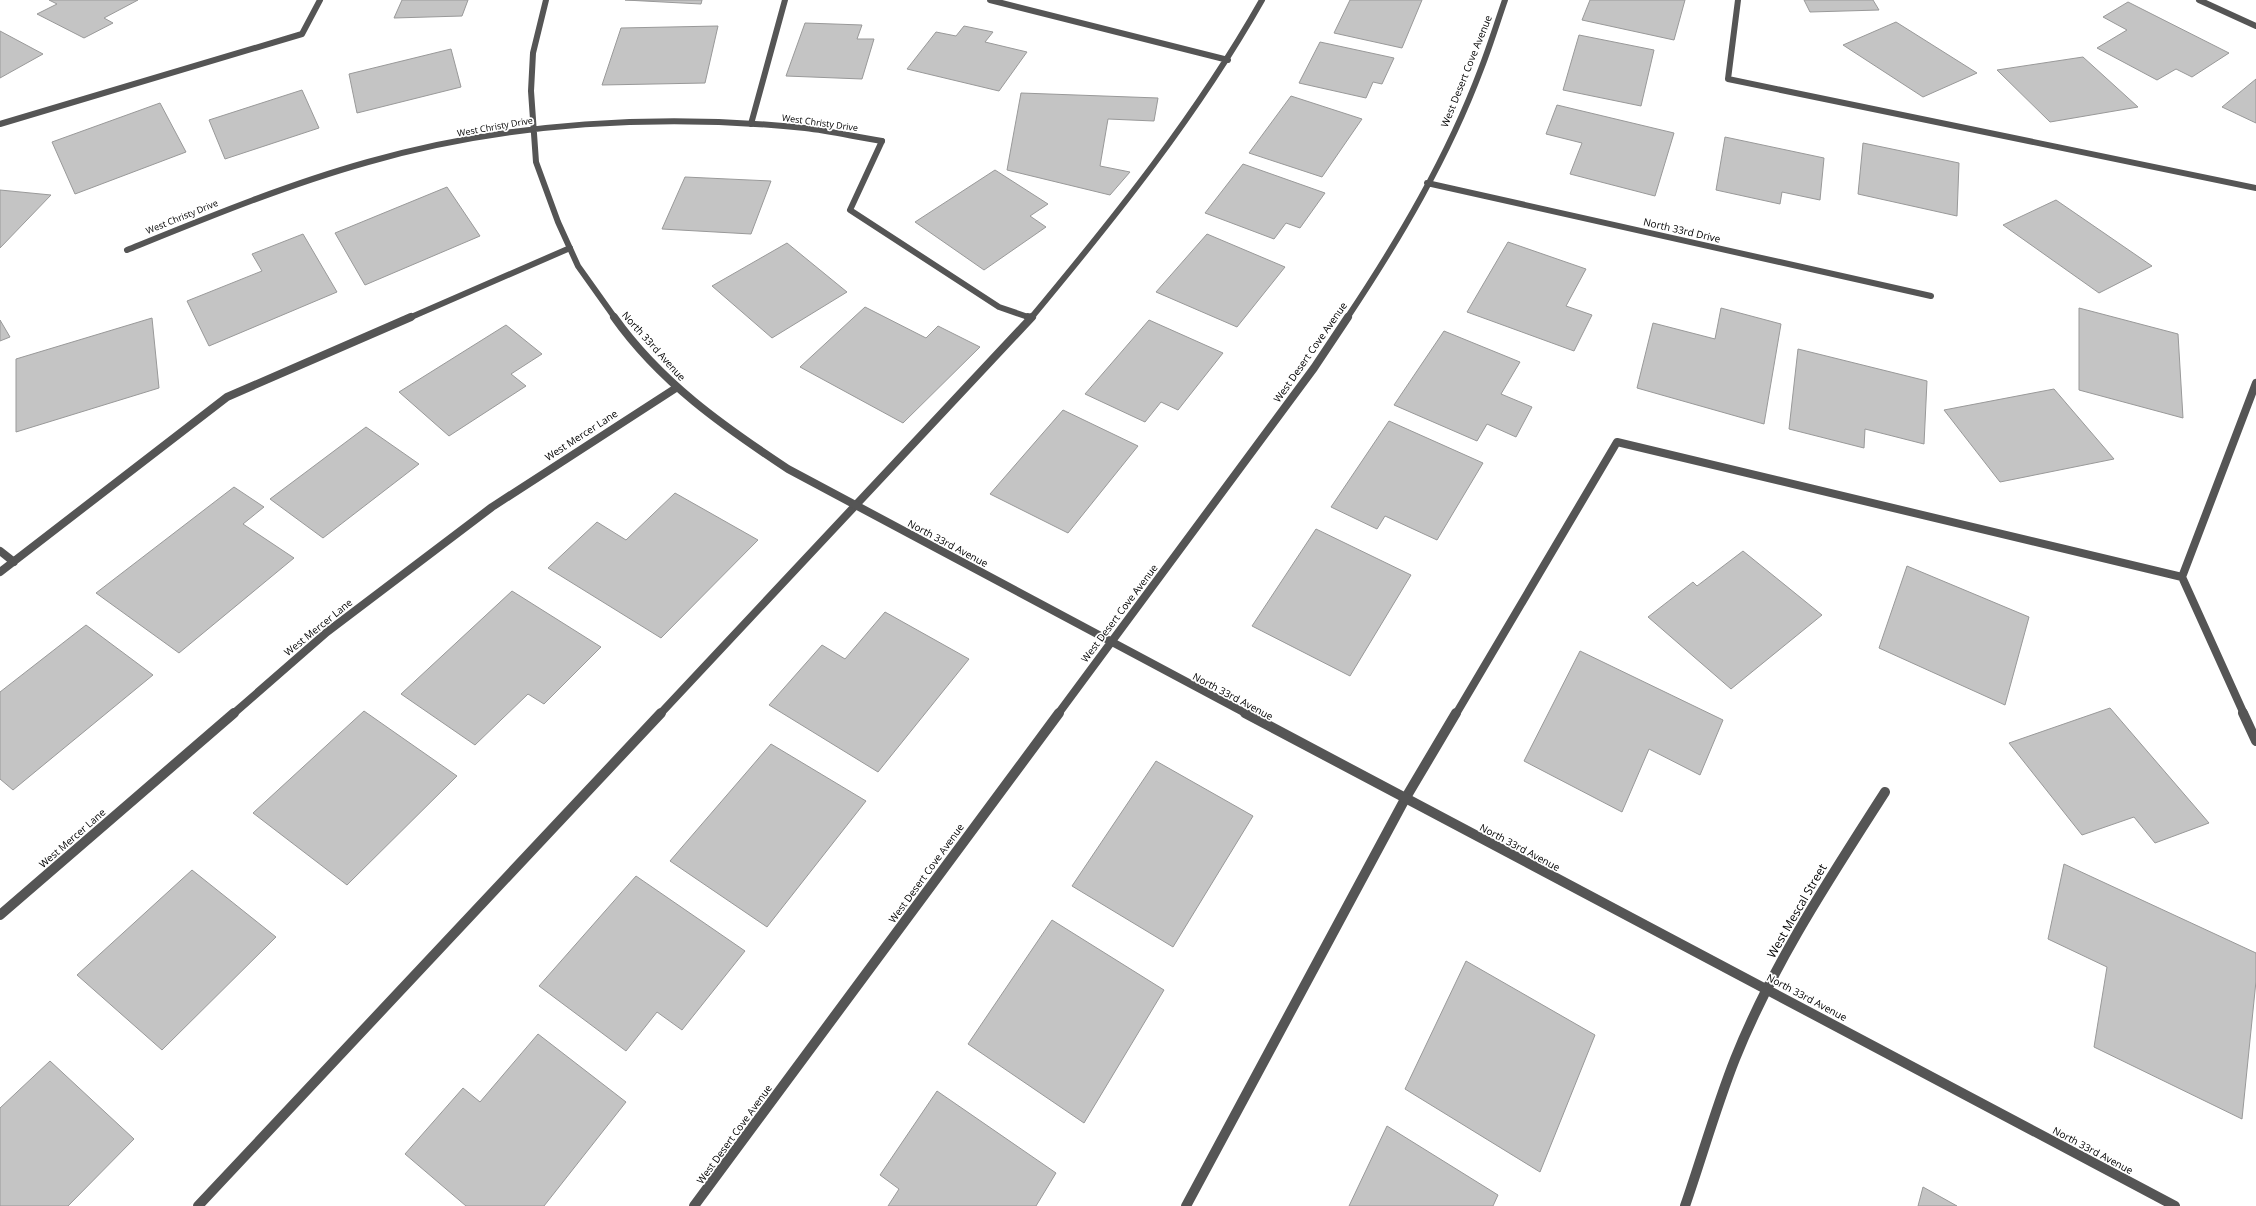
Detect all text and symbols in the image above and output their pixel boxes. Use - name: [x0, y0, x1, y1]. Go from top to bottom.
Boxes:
- street label: West Desert Cove Avenue: [1437, 13, 1495, 129]
- street label: West Christy Drive: [781, 111, 859, 134]
- street label: West Christy Drive: [456, 113, 534, 140]
- street label: West Christy Drive: [144, 196, 220, 237]
- street label: North 33rd Drive: [1642, 214, 1722, 246]
- street label: West Desert Cove Avenue: [1270, 299, 1350, 405]
- street label: North 33rd Avenue: [619, 308, 689, 384]
- street label: West Mercer Lane: [542, 406, 620, 464]
- street label: North 33rd Avenue: [905, 516, 991, 570]
- street label: West Desert Cove Avenue: [1077, 561, 1161, 665]
- street label: West Mercer Lane: [281, 595, 355, 659]
- street label: North 33rd Avenue: [1190, 669, 1276, 723]
- street label: West Mercer Lane: [36, 805, 109, 871]
- street label: West Desert Cove Avenue: [885, 820, 967, 926]
- street label: North 33rd Avenue: [1477, 820, 1563, 874]
- street label: West Mescal Street: [1763, 860, 1830, 961]
- street label: North 33rd Avenue: [1764, 970, 1850, 1024]
- street label: West Desert Cove Avenue: [693, 1081, 775, 1187]
- street label: North 33rd Avenue: [2050, 1123, 2136, 1177]

